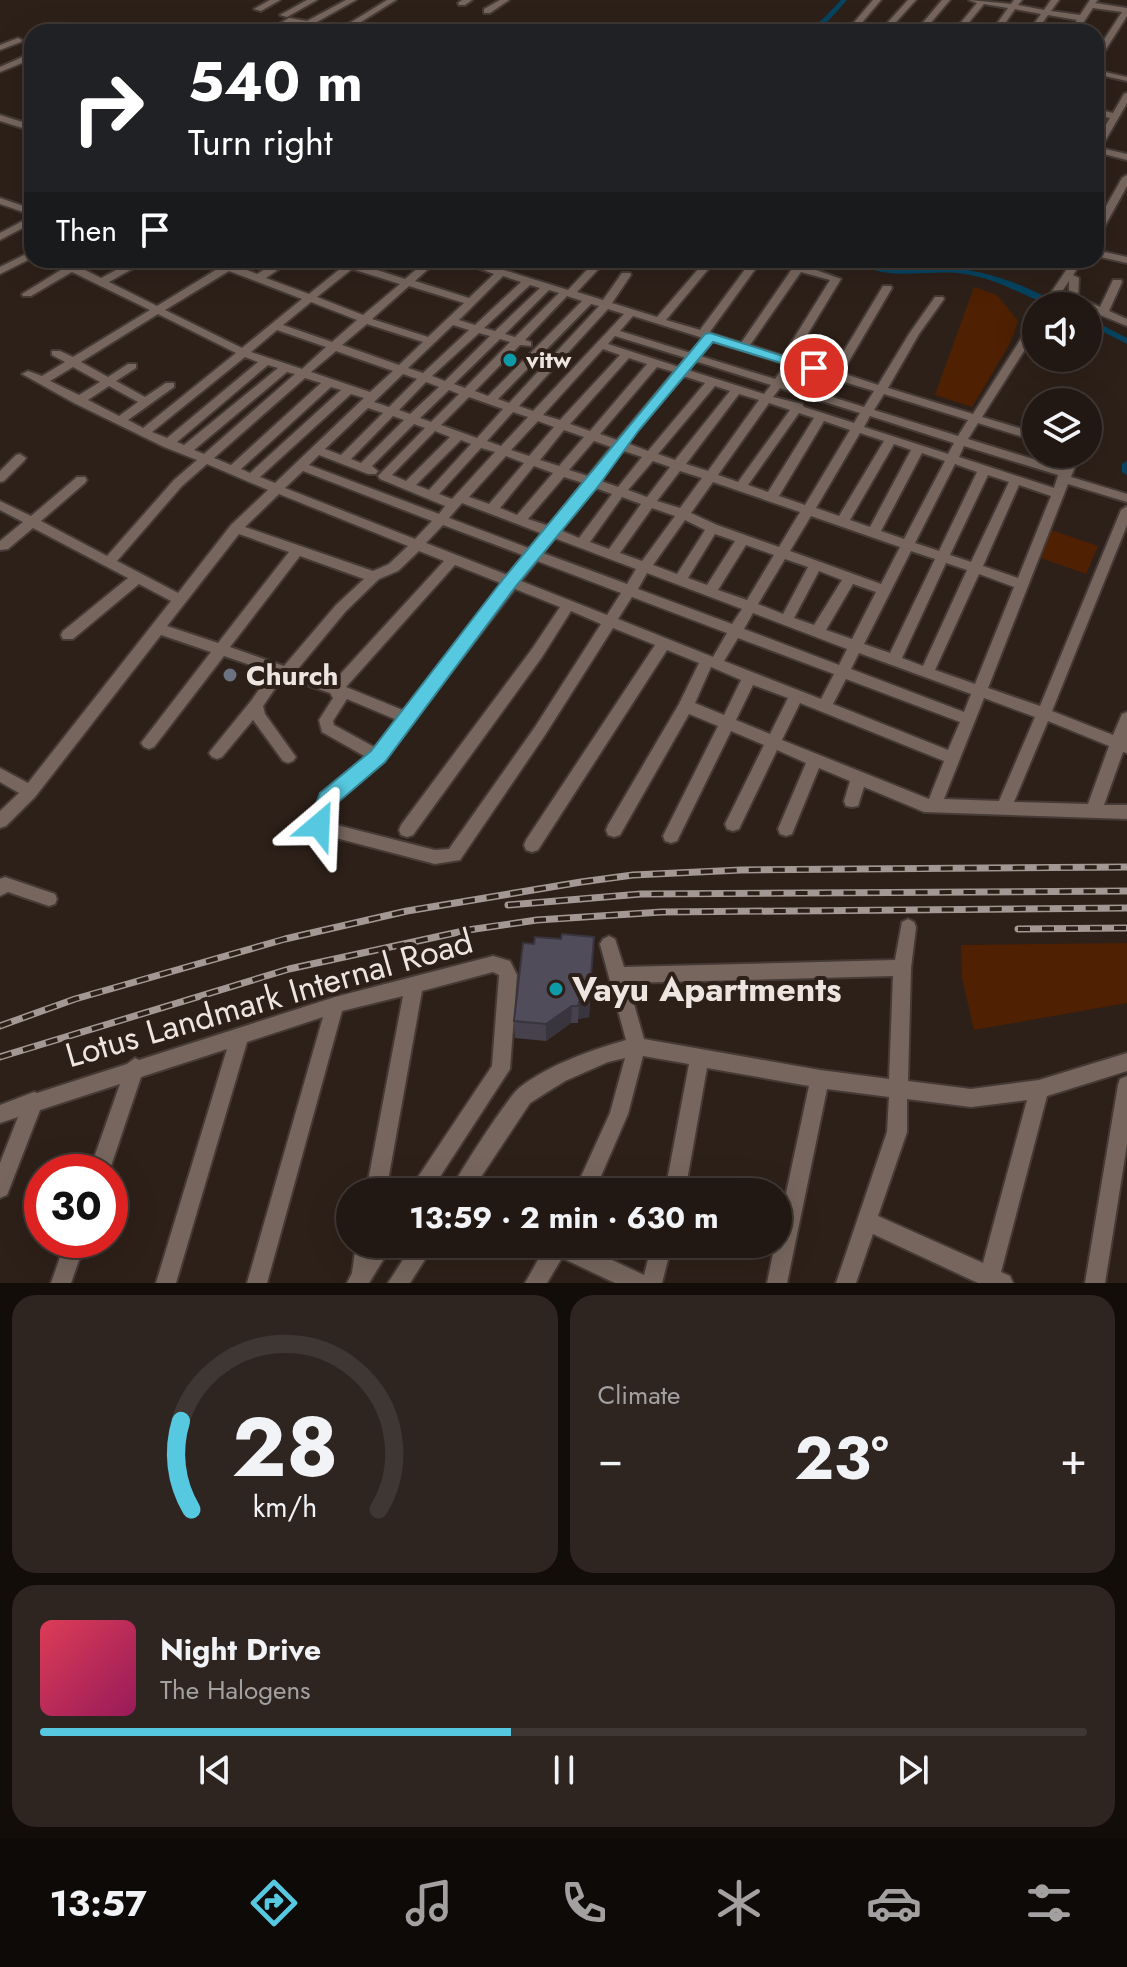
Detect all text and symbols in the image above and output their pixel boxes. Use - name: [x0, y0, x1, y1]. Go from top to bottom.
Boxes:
- text: 540 m: [188, 41, 363, 122]
- icon: right: [56, 56, 160, 160]
- text: Turn right: [188, 116, 333, 168]
- icon: arrive: [133, 208, 177, 252]
- text: Then: [56, 209, 117, 252]
- map controls: [1022, 292, 1102, 468]
- button: sound: [1022, 292, 1102, 372]
- pin: [780, 334, 848, 402]
- place label: vitw: [525, 342, 572, 377]
- icon: arrive: [792, 346, 836, 390]
- marker: vitw: [501, 351, 519, 369]
- button: layers: [1022, 388, 1102, 468]
- place label: Church: [246, 655, 339, 696]
- marker: Church: [221, 666, 239, 684]
- position arrow: [277, 783, 361, 867]
- street label: Lotus Landmark Internal Road: [60, 917, 478, 1080]
- place label: Vayu Apartments: [571, 965, 842, 1014]
- marker: Vayu Apartments: [547, 980, 565, 998]
- speed limit sign: 30: [24, 1154, 128, 1258]
- text: 13:59 · 2 min · 630 m: [409, 1196, 719, 1239]
- text: Climate: [598, 1376, 680, 1414]
- text: 28: [231, 1387, 338, 1507]
- text: 23°: [794, 1415, 889, 1502]
- text: −: [598, 1427, 623, 1491]
- text: +: [1060, 1427, 1087, 1491]
- text: km/h: [252, 1486, 317, 1528]
- text: Night Drive: [160, 1628, 321, 1671]
- text: The Halogens: [160, 1671, 311, 1709]
- icon: previous: [193, 1748, 237, 1792]
- icon: pause: [542, 1748, 586, 1792]
- icon: next: [891, 1748, 935, 1792]
- icon: directions: [246, 1875, 302, 1931]
- icon: music: [401, 1875, 457, 1931]
- icon: phone: [556, 1875, 612, 1931]
- icon: climate: [711, 1875, 767, 1931]
- icon: car: [866, 1875, 922, 1931]
- icon: filters: [1021, 1875, 1077, 1931]
- text: 13:57: [50, 1877, 147, 1929]

